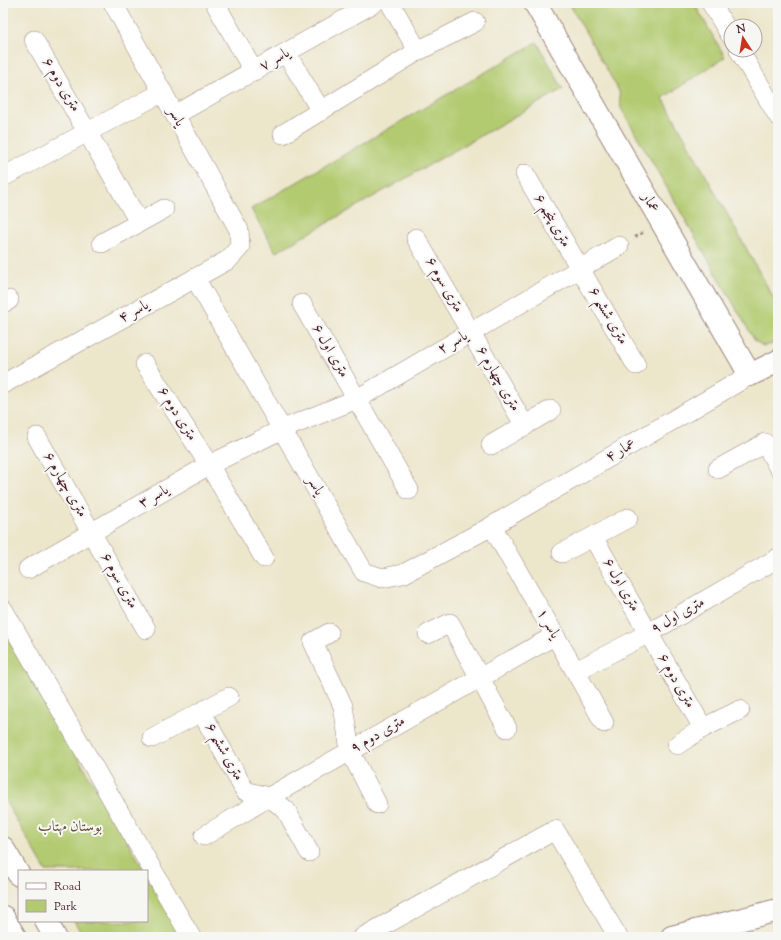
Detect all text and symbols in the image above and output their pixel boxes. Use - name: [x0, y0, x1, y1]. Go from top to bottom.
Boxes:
- north arrow: [723, 18, 763, 58]
- text: N: [734, 20, 747, 38]
- street label: یاسر ۷: [256, 42, 295, 77]
- street label: ۶ متری دوم: [36, 54, 86, 117]
- street label: یاسر: [161, 102, 190, 132]
- street label: عمار: [635, 187, 664, 217]
- street label: ۶ متری پنجم: [526, 190, 576, 253]
- street label: ۶ متری سوم: [419, 253, 468, 317]
- street label: ۶ متری ششم: [580, 283, 633, 350]
- street label: یاسر ۴: [115, 295, 154, 329]
- street label: ۶ متری اول: [306, 320, 354, 382]
- street label: یاسر ۲: [434, 325, 473, 360]
- street label: ۶ متری چهارم: [470, 342, 525, 416]
- street label: ۶ متری دوم: [151, 383, 202, 446]
- street label: عمار ۴: [602, 434, 640, 468]
- street label: ۶ متری چهارم: [37, 448, 92, 522]
- street label: یاسر: [300, 470, 330, 501]
- street label: یاسر ۳: [135, 479, 174, 514]
- street label: ۶ متری سوم: [94, 549, 143, 613]
- street label: ۶ متری اول: [597, 554, 645, 616]
- street label: ۹ متری اول: [647, 592, 709, 640]
- street label: یاسر ۱: [531, 605, 566, 644]
- street label: ۶ متری دوم: [651, 650, 700, 713]
- street label: ۹ متری دوم: [347, 711, 410, 760]
- street label: ۶ متری ششم: [197, 719, 249, 786]
- park label: بوستان مهتاب: [38, 817, 102, 838]
- legend: [18, 870, 148, 922]
- text: Road: [54, 878, 81, 896]
- text: Park: [54, 898, 77, 916]

